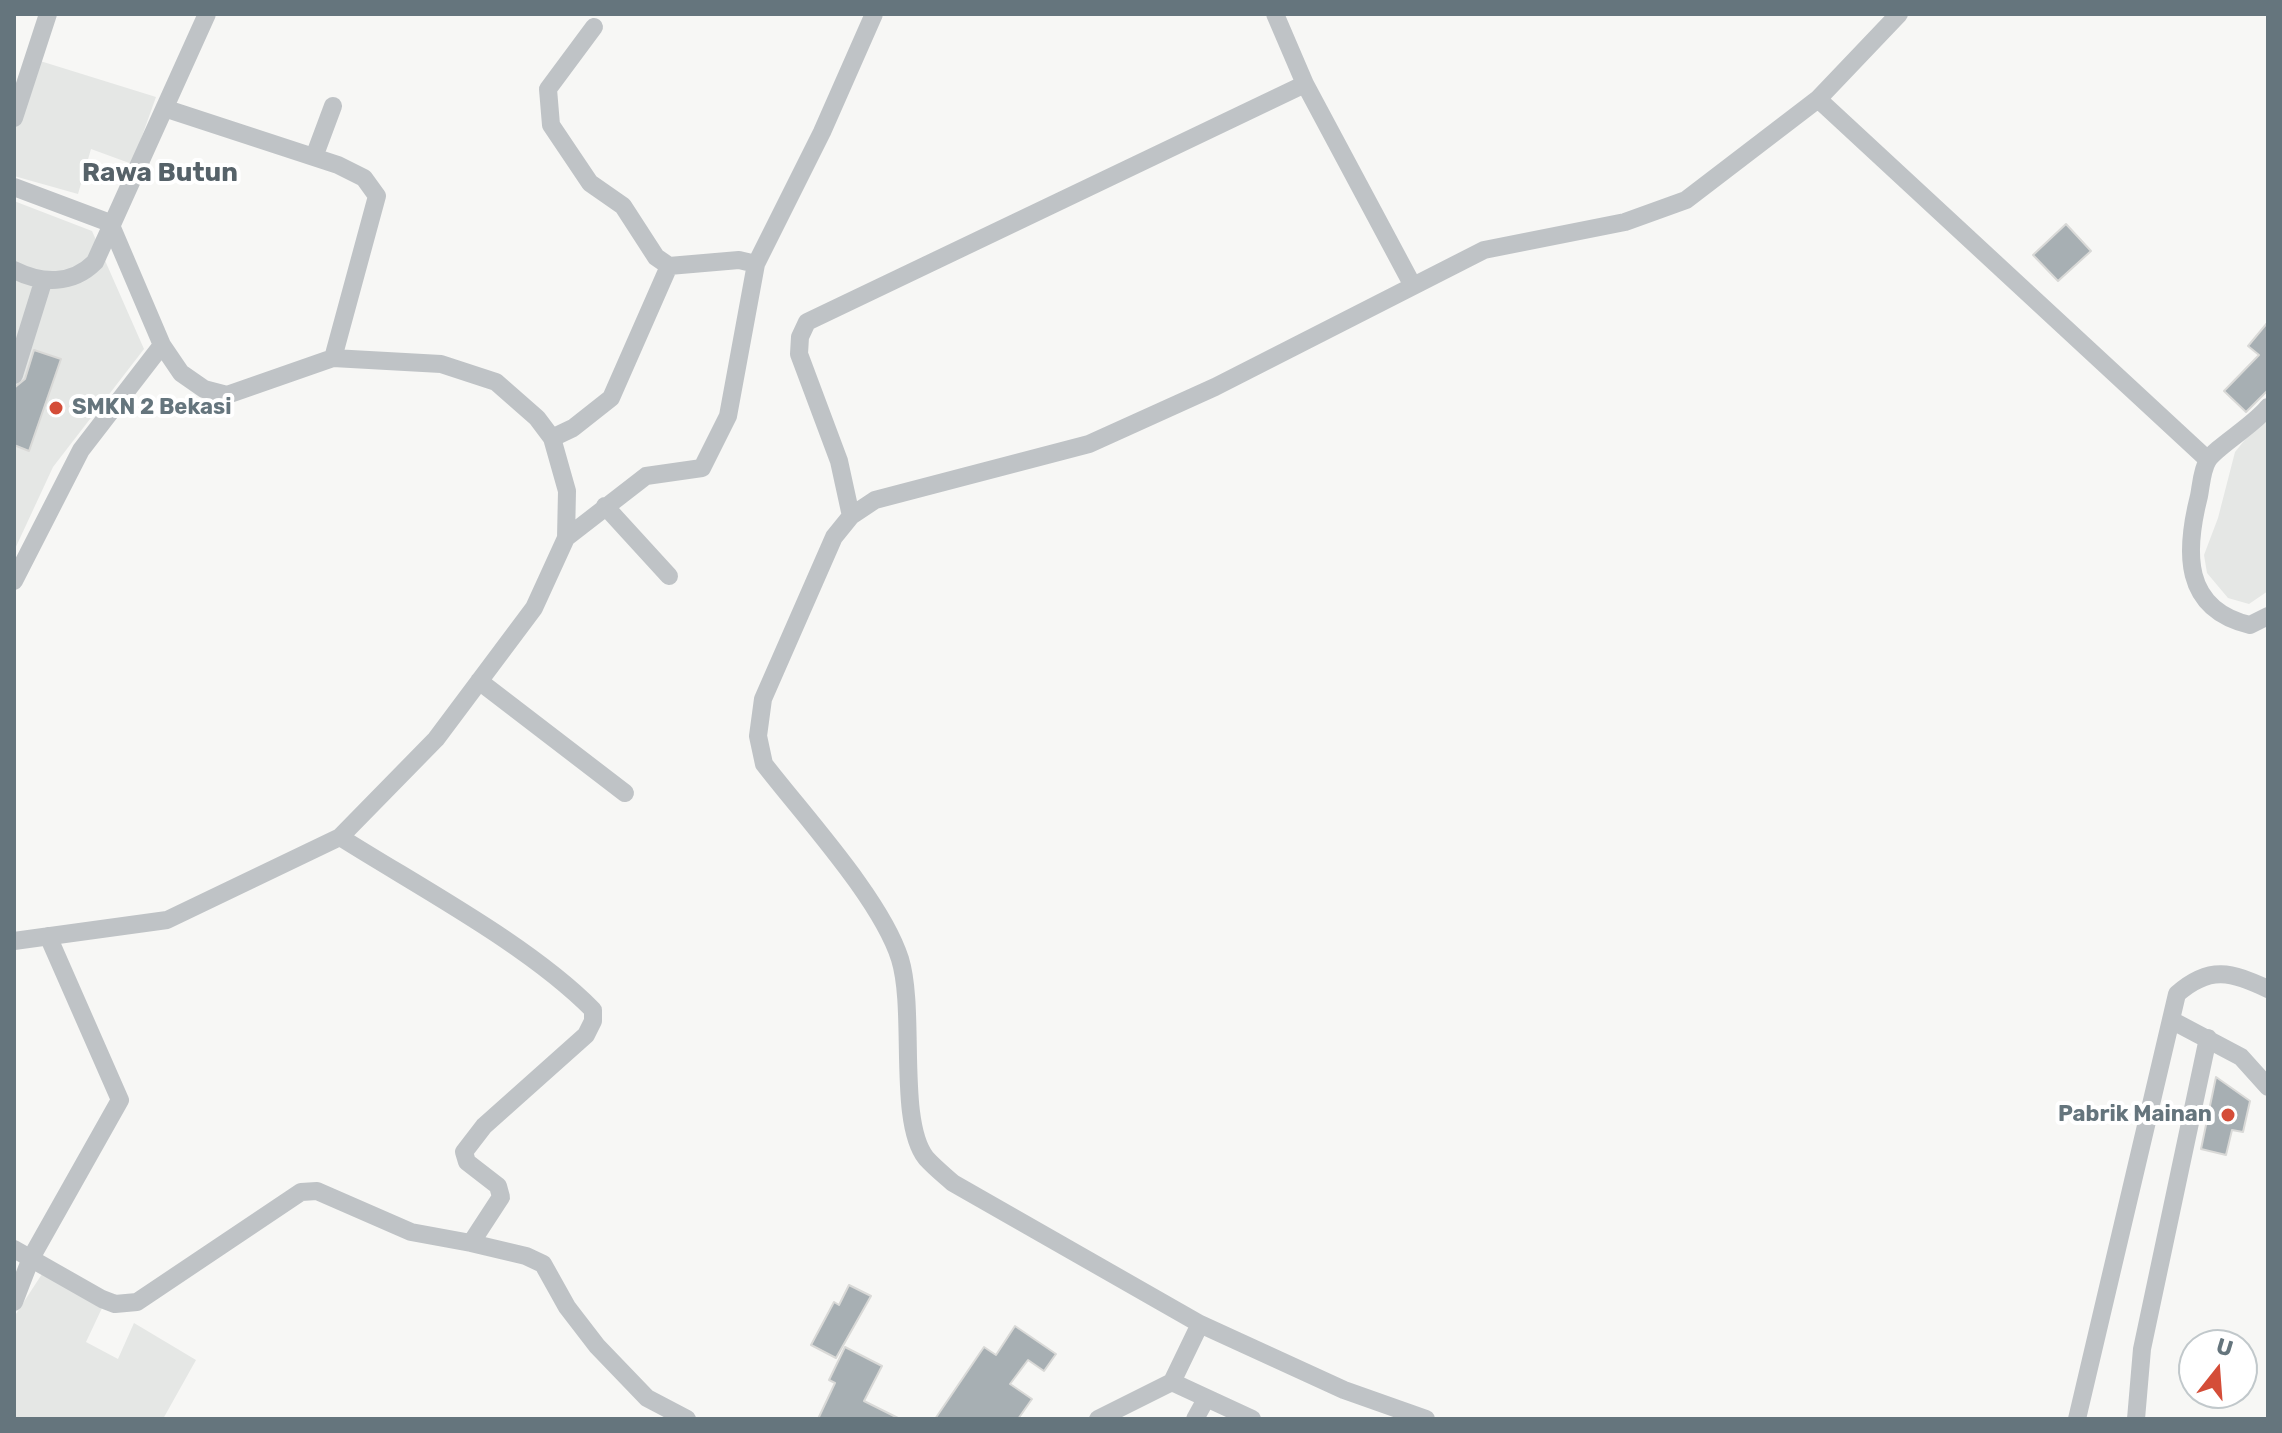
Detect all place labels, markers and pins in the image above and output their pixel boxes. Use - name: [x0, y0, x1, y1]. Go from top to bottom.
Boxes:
- place label: SMKN 2 Bekasi: [72, 395, 232, 421]
- marker: SMKN 2 Bekasi: [47, 399, 65, 417]
- place label: Pabrik Mainan: [2058, 1102, 2212, 1128]
- marker: Pabrik Mainan: [2219, 1106, 2237, 1124]

